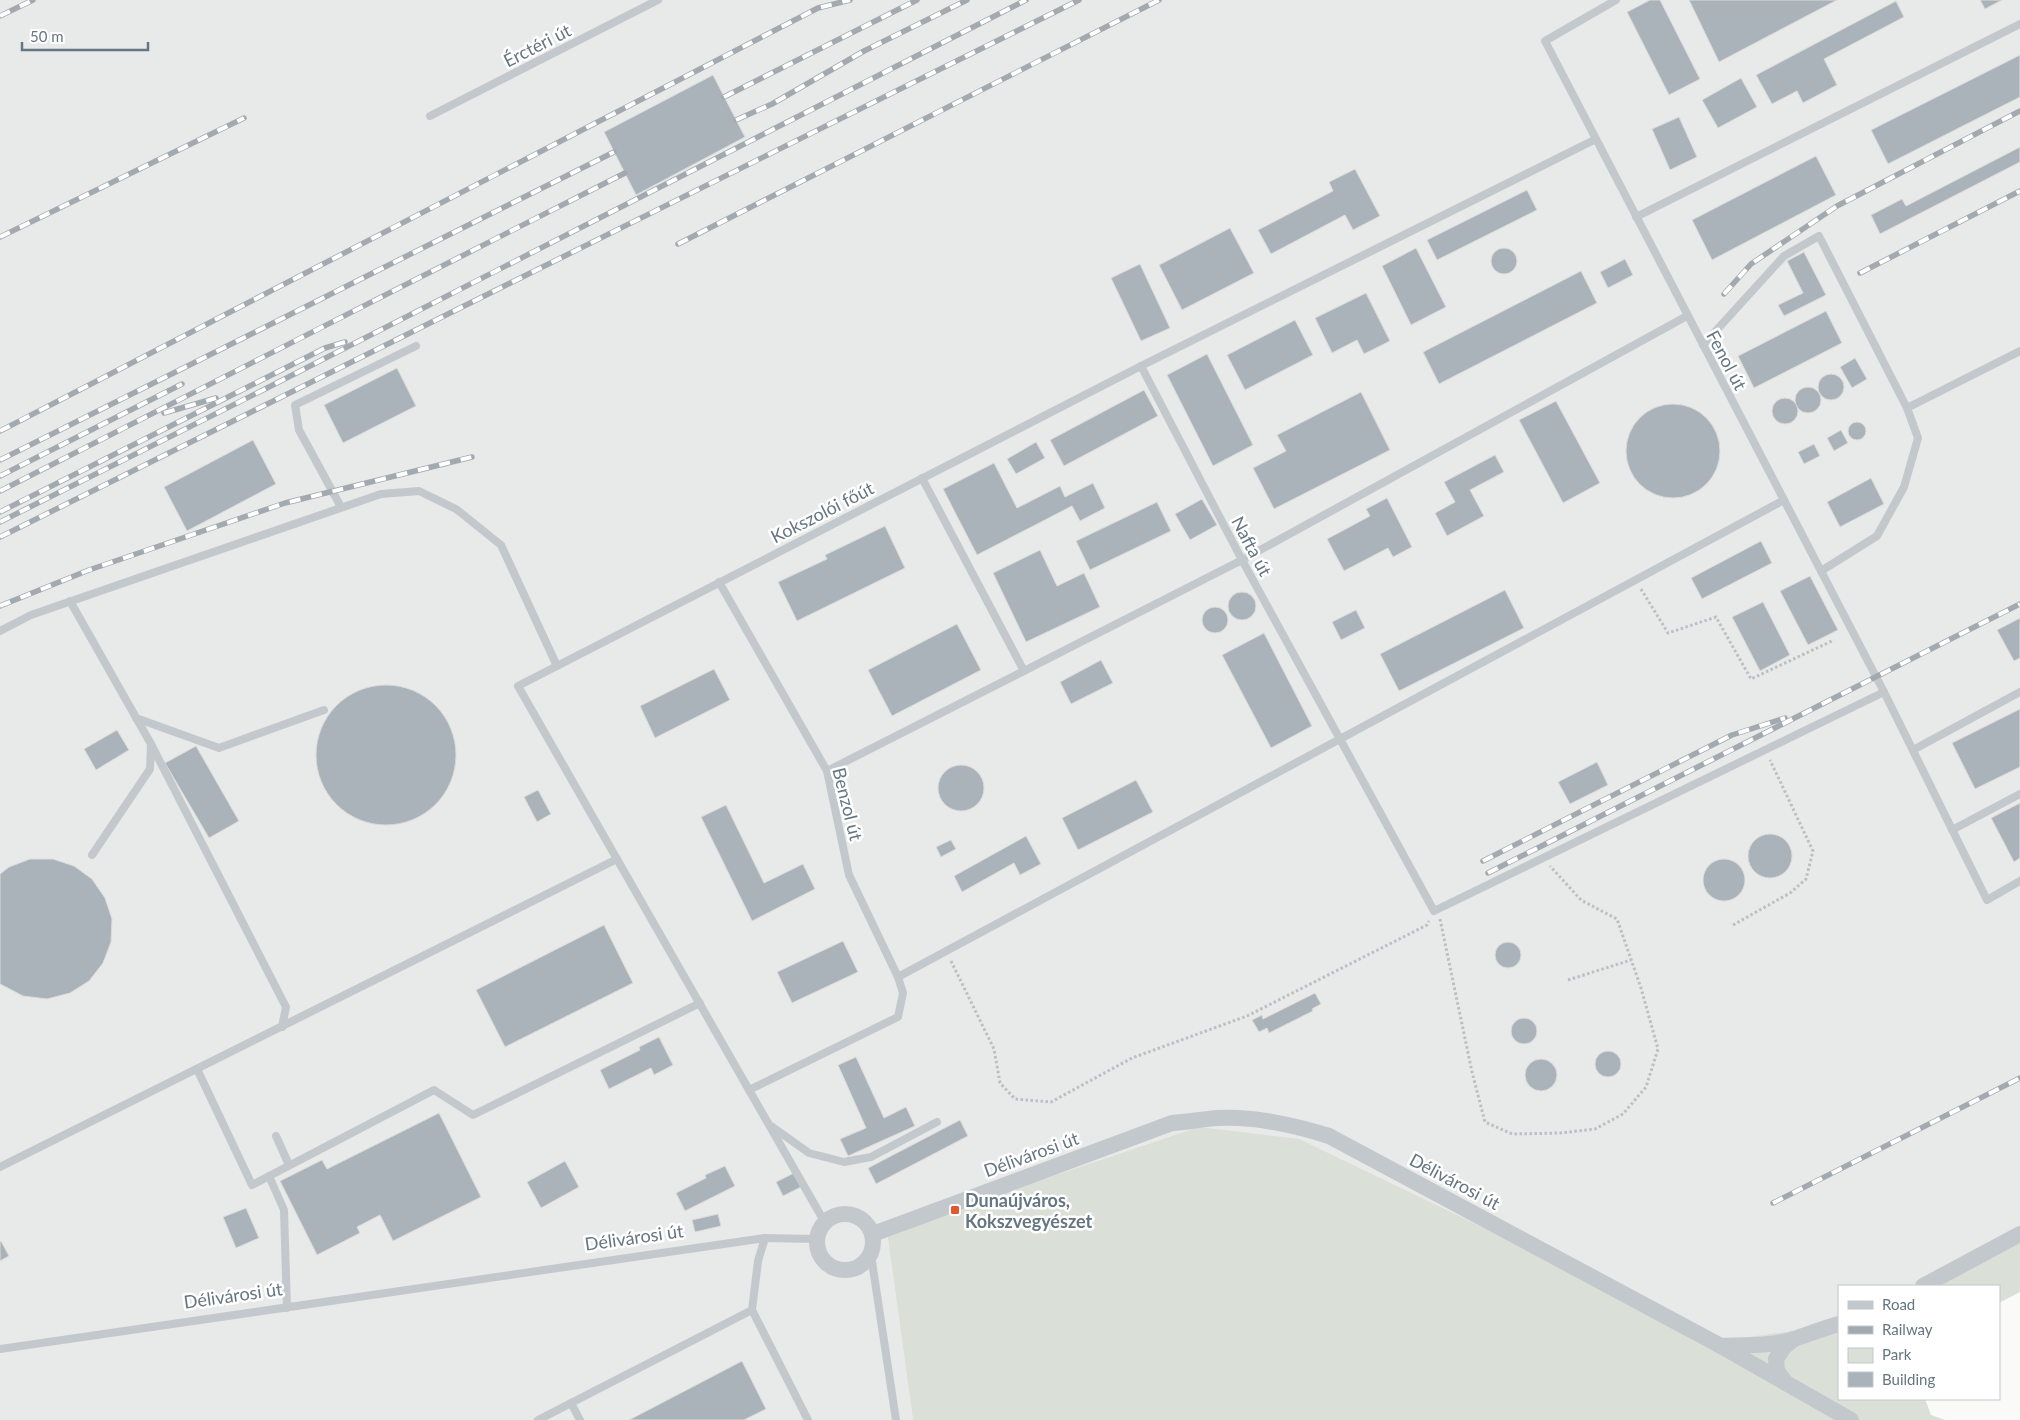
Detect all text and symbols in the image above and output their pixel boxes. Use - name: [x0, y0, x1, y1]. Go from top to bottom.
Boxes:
- street label: Érctéri út: [500, 18, 575, 71]
- scale bar: [22, 20, 149, 52]
- text: 50 m: [30, 27, 64, 45]
- street label: Fenol út: [1702, 326, 1752, 394]
- street label: Kokszolói főút: [767, 476, 878, 547]
- street label: Nafta út: [1227, 512, 1277, 580]
- street label: Benzol út: [828, 765, 868, 843]
- street label: Délivárosi út: [981, 1127, 1082, 1181]
- street label: Délivárosi út: [1406, 1148, 1504, 1214]
- place label: Dunaújváros, Kokszvegyészet: [965, 1189, 1093, 1232]
- marker: Dunaújváros, Kokszvegyészet: [949, 1204, 961, 1216]
- street label: Délivárosi út: [583, 1219, 685, 1255]
- street label: Délivárosi út: [182, 1277, 284, 1313]
- legend: [1838, 1285, 2000, 1400]
- text: Road: [1882, 1295, 1915, 1313]
- text: Railway: [1882, 1320, 1933, 1338]
- text: Park: [1882, 1345, 1912, 1363]
- text: Building: [1882, 1370, 1935, 1388]

